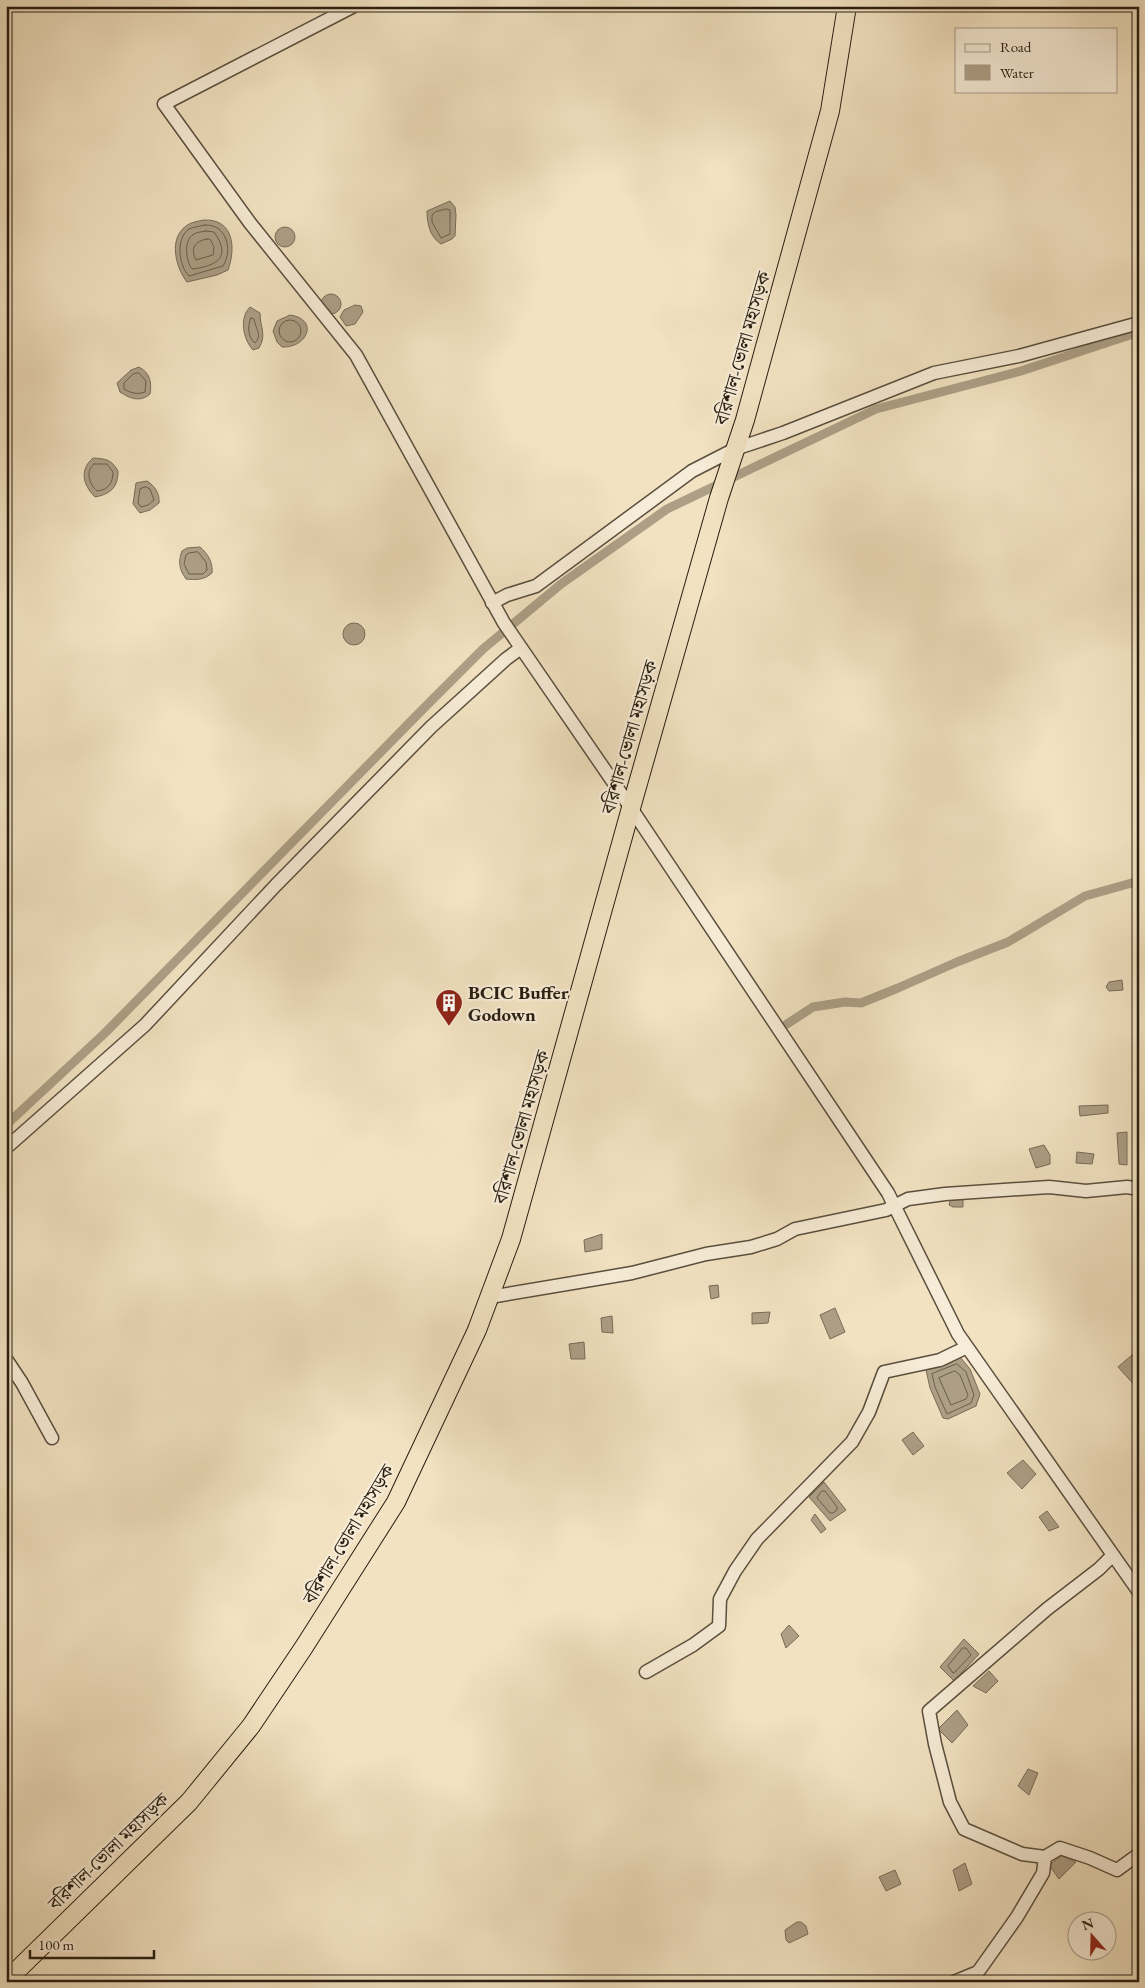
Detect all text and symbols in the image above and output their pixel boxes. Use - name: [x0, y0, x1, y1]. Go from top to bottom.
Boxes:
- legend: [955, 28, 1118, 92]
- text: Road: [1000, 37, 1032, 56]
- text: Water: [1000, 63, 1034, 82]
- street label: বরিশাল-ভোলা মহাসড়ক: [708, 268, 777, 429]
- street label: বরিশাল-ভোলা মহাসড়ক: [595, 657, 664, 818]
- place label: BCIC Buffer Godown: [468, 980, 569, 1027]
- building icon: BCIC Buffer Godown: [434, 988, 464, 1027]
- street label: বরিশাল-ভোলা মহাসড়ক: [487, 1047, 556, 1208]
- street label: বরিশাল-ভোলা মহাসড়ক: [296, 1459, 400, 1610]
- street label: বরিশাল-ভোলা মহাসড়ক: [42, 1787, 175, 1916]
- north arrow: [1068, 1910, 1118, 1960]
- text: N: [1079, 1913, 1097, 1934]
- scale bar: [30, 1928, 154, 1960]
- text: 100 m: [38, 1935, 75, 1954]

